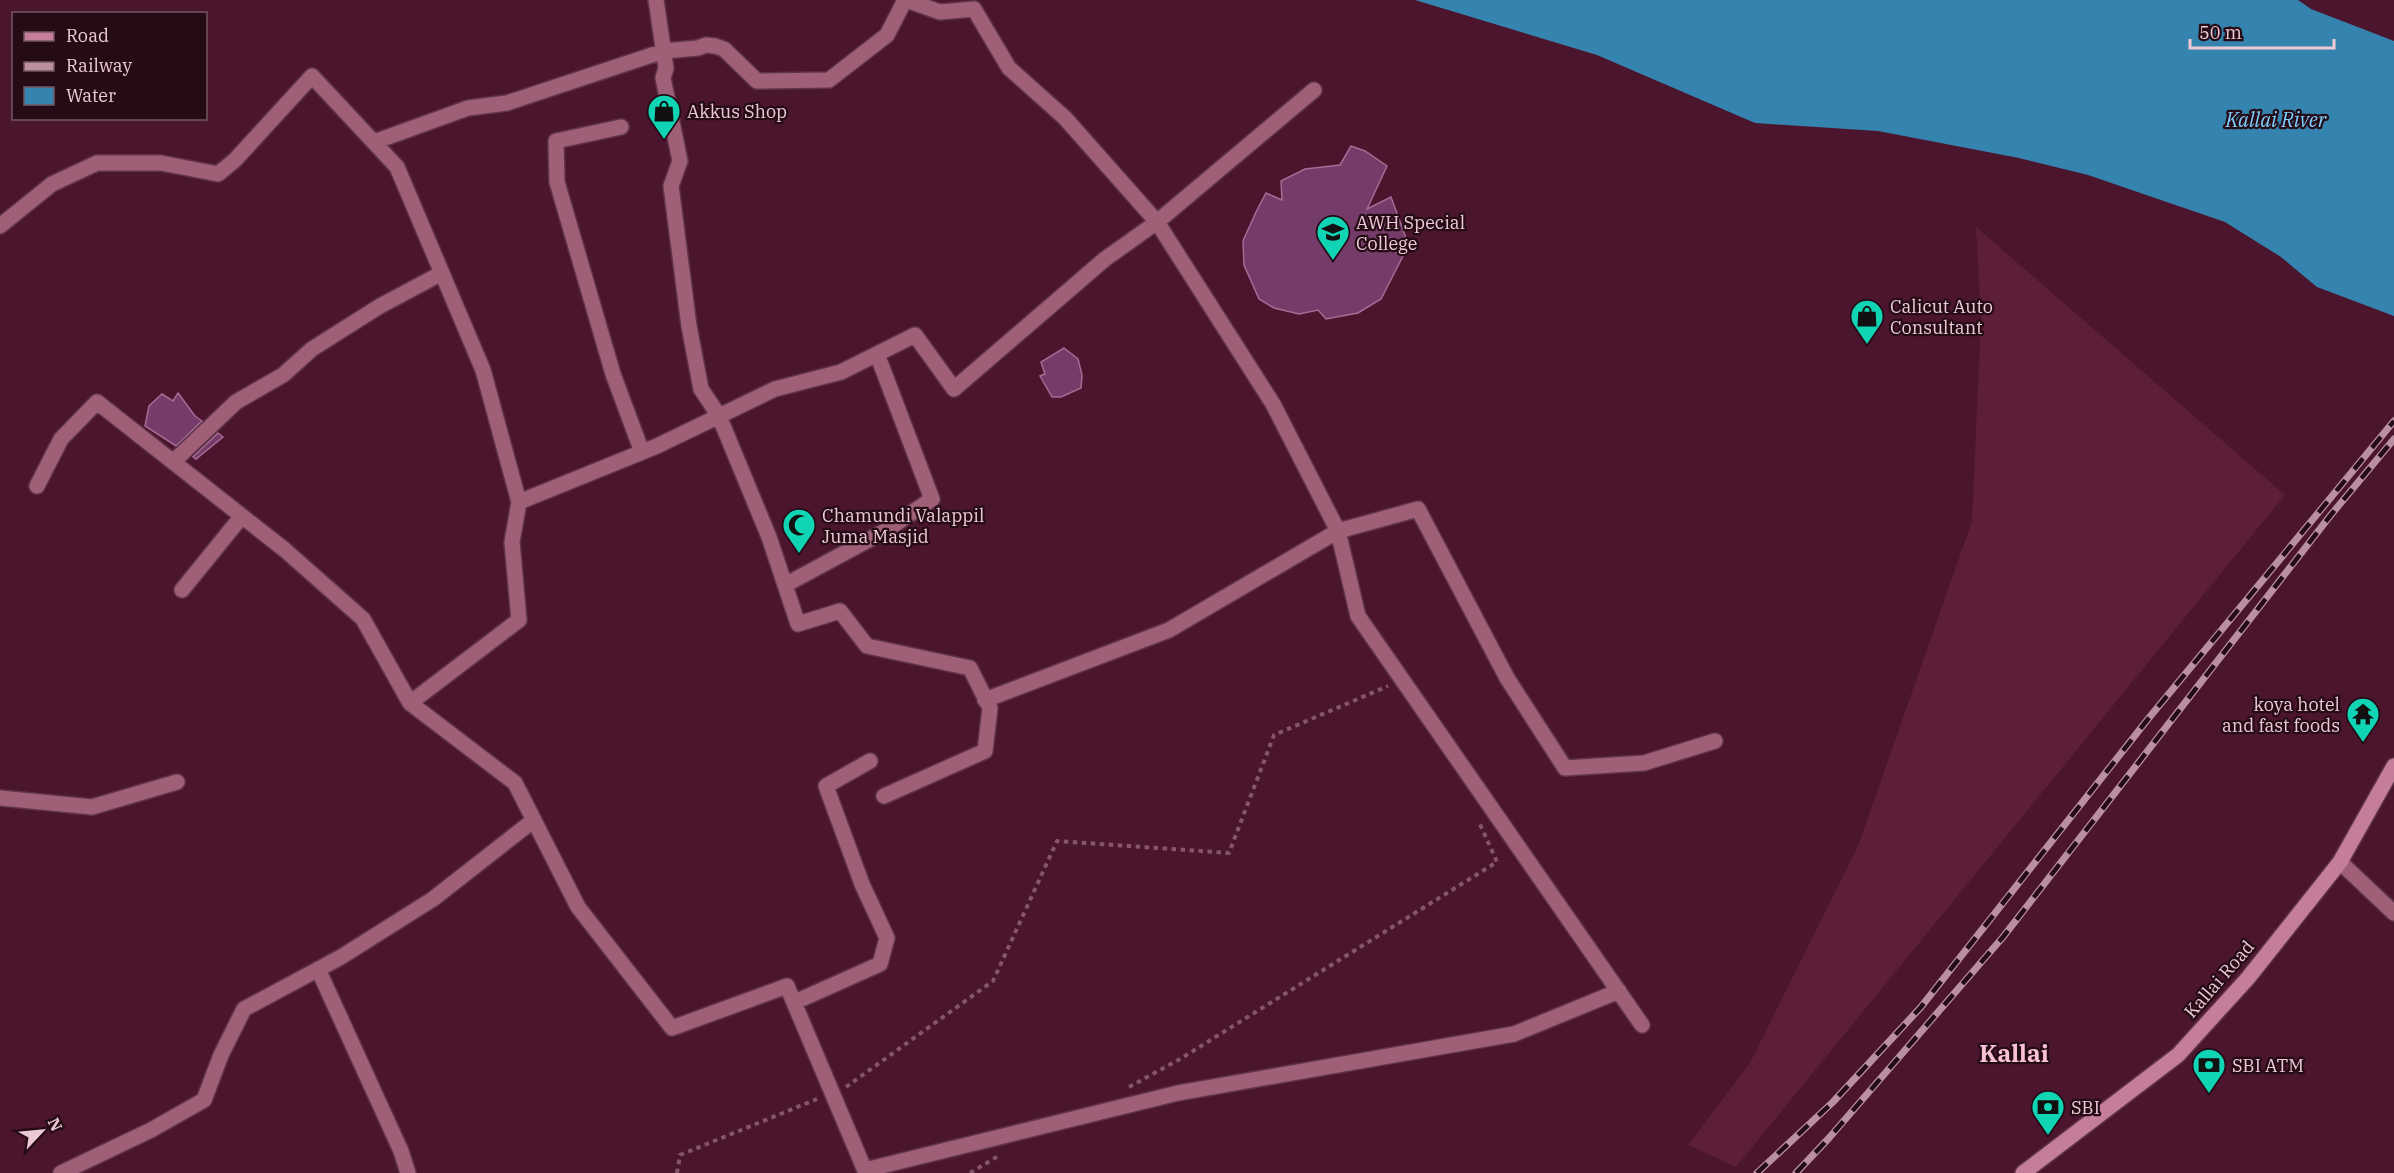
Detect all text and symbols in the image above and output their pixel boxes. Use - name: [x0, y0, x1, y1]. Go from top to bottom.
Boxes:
- legend: [12, 12, 207, 120]
- scale bar: [2190, 12, 2334, 50]
- text: 50 m: [2199, 21, 2242, 44]
- text: Road: [66, 24, 109, 47]
- text: Railway: [66, 54, 132, 77]
- text: Water: [66, 84, 116, 107]
- shop icon: Akkus Shop: [646, 93, 682, 140]
- place label: Akkus Shop: [687, 100, 787, 123]
- water label: Kallai River: [2225, 106, 2328, 133]
- place label: AWH Special College: [1356, 211, 1465, 255]
- school or university icon: AWH Special College: [1315, 214, 1351, 261]
- place label: Calicut Auto Consultant: [1890, 295, 1993, 339]
- shop icon: Calicut Auto Consultant: [1849, 298, 1885, 345]
- place label: Chamundi Valappil Juma Masjid: [822, 504, 984, 548]
- mosque icon: Chamundi Valappil Juma Masjid: [781, 507, 817, 554]
- place label: koya hotel and fast foods: [2222, 693, 2340, 737]
- temple icon: koya hotel and fast foods: [2345, 696, 2381, 743]
- street label: Kallai Road: [2179, 935, 2259, 1023]
- district label: Kallai: [1979, 1037, 2049, 1069]
- bank icon: SBI ATM: [2191, 1047, 2227, 1094]
- place label: SBI ATM: [2232, 1054, 2304, 1077]
- bank icon: SBI: [2030, 1089, 2066, 1136]
- place label: SBI: [2071, 1096, 2100, 1119]
- north arrow: [12, 1101, 72, 1161]
- text: N: [44, 1114, 67, 1134]

